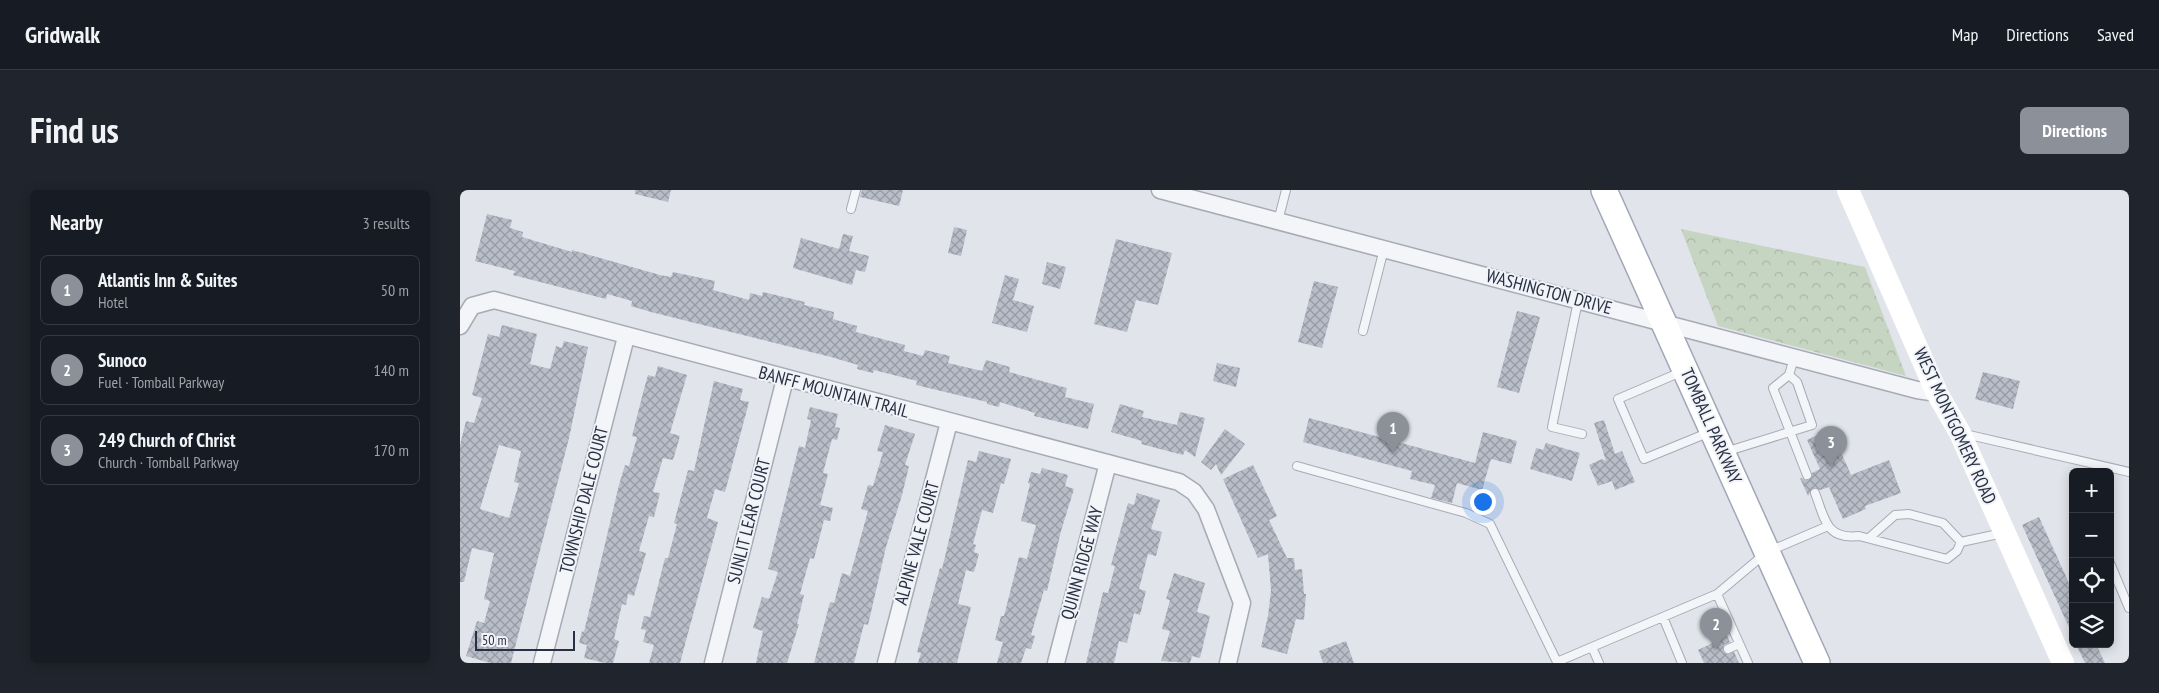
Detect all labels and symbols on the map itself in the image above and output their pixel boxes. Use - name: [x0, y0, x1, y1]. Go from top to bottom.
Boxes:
- street label: WASHINGTON DRIVE: [1484, 264, 1615, 319]
- street label: WEST MONTGOMERY ROAD: [1909, 344, 2002, 508]
- street label: BANFF MOUNTAIN TRAIL: [756, 360, 912, 423]
- street label: TOMBALL PARKWAY: [1676, 364, 1748, 488]
- pin: 1: [1377, 412, 1409, 453]
- street label: TOWNSHIP DALE COURT: [554, 424, 613, 576]
- pin: 3: [1815, 426, 1847, 467]
- street label: SUNLIT LEAR COURT: [722, 456, 775, 586]
- street label: ALPINE VALE COURT: [889, 478, 944, 607]
- your location: [1470, 489, 1496, 515]
- street label: QUINN RIDGE WAY: [1055, 503, 1108, 622]
- pin: 2: [1700, 608, 1732, 649]
- scale bar: [475, 628, 575, 651]

